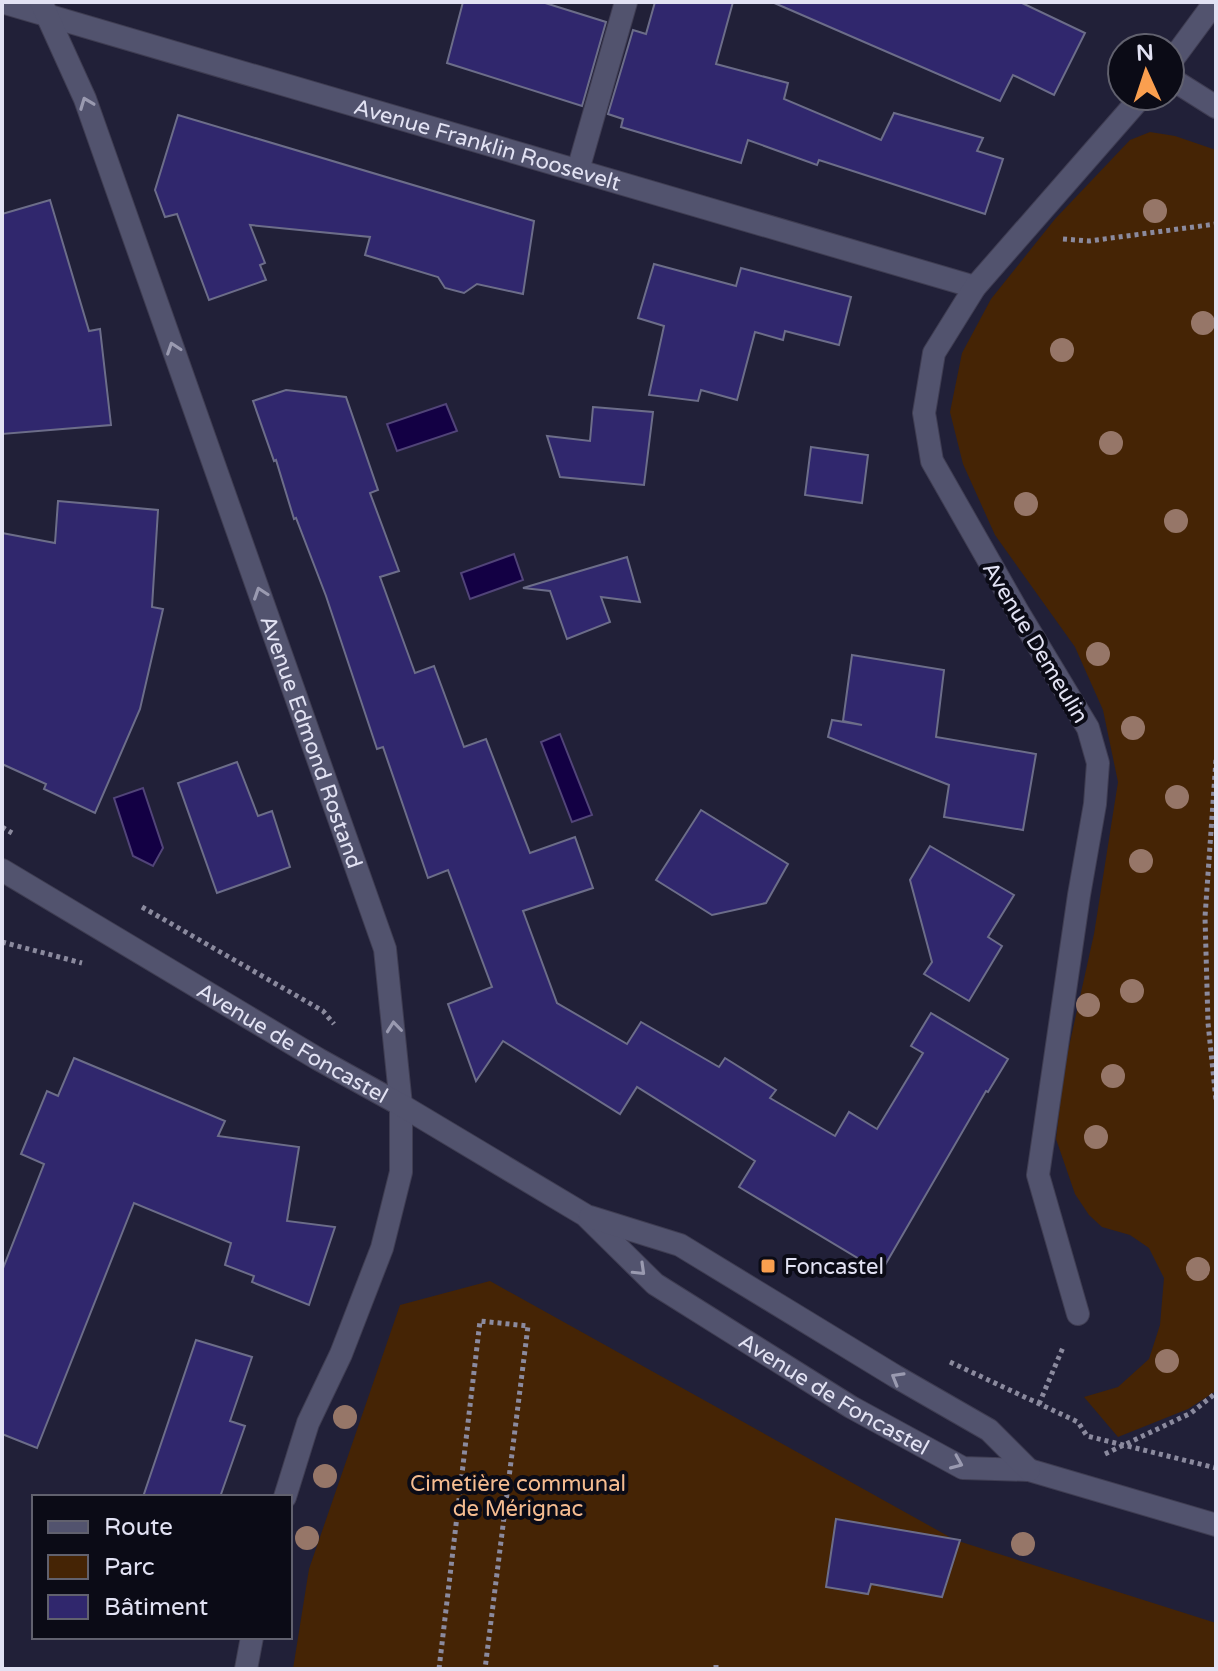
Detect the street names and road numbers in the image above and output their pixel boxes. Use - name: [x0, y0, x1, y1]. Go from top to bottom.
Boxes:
- street label: Avenue Franklin Roosevelt: [351, 94, 624, 197]
- street label: Avenue Demeulin: [977, 557, 1094, 728]
- street label: Avenue Edmond Rostand: [254, 612, 367, 872]
- street label: Avenue de Foncastel: [192, 978, 392, 1109]
- street label: Avenue de Foncastel: [734, 1328, 933, 1461]

